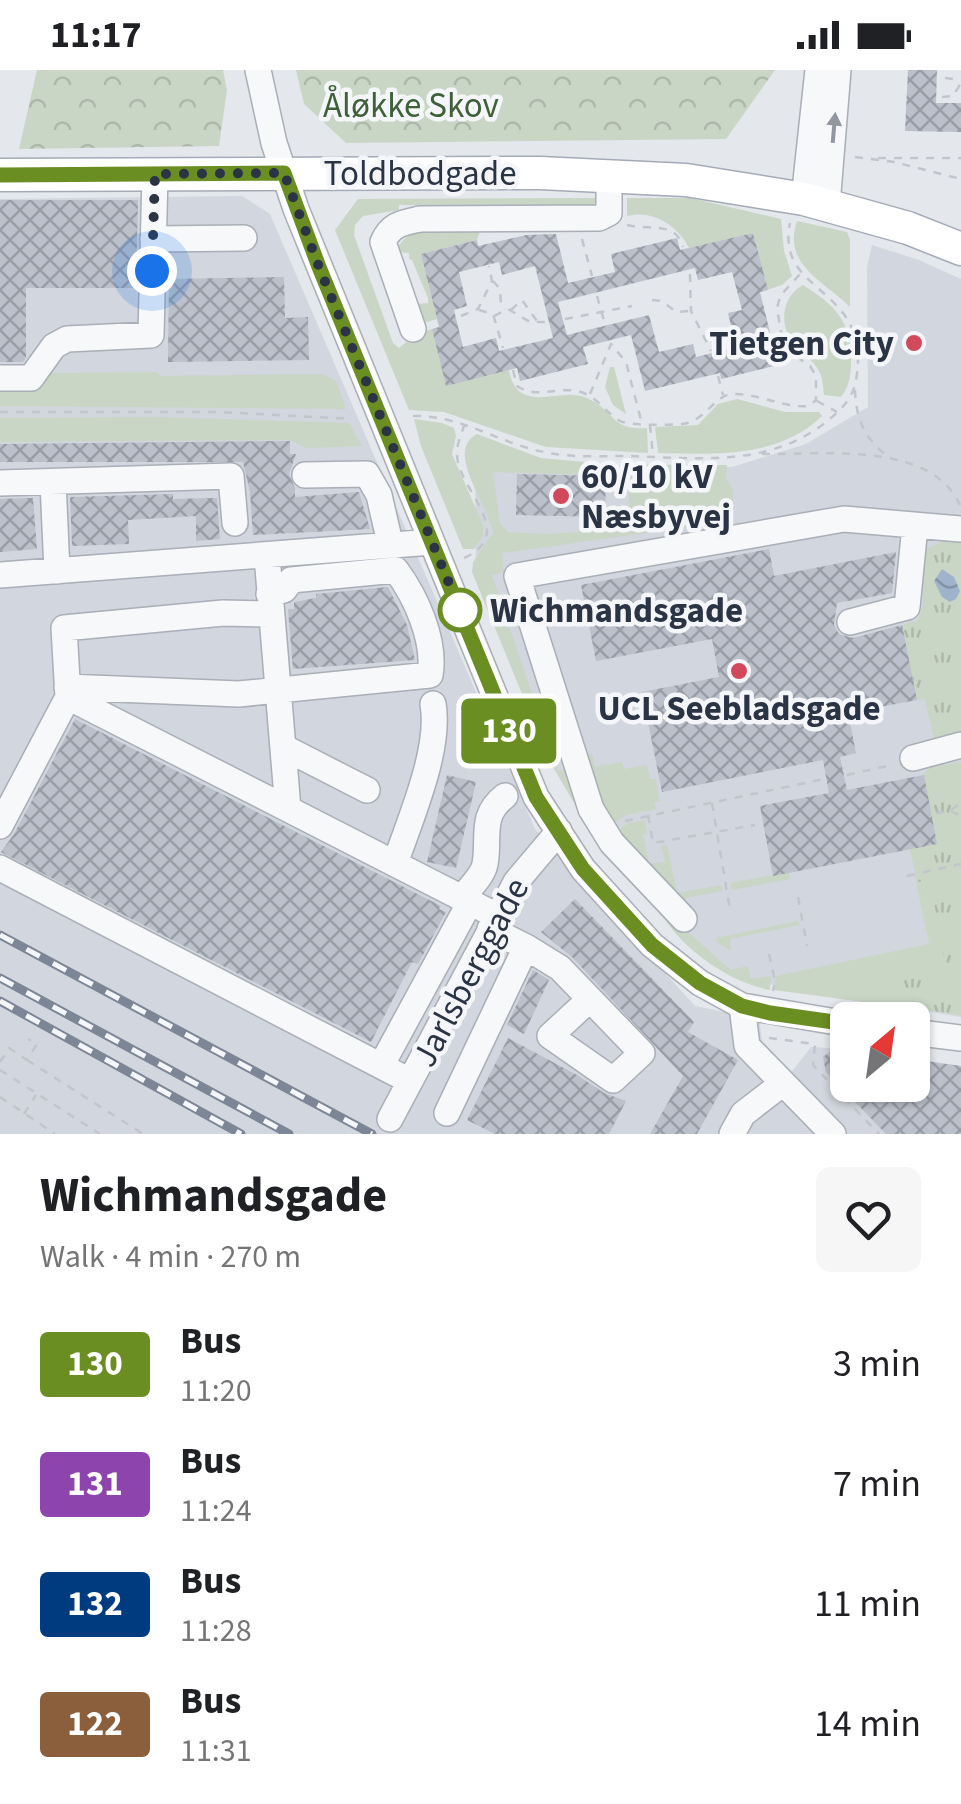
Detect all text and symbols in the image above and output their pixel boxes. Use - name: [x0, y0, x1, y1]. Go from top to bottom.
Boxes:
- text: 11:17: [50, 8, 142, 62]
- park label: Åløkke Skov: [323, 81, 499, 131]
- one-way arrow: [826, 111, 842, 143]
- street label: Toldbodgade: [323, 149, 517, 199]
- your location: [127, 246, 177, 296]
- place label: Tietgen City: [709, 319, 894, 369]
- marker: Tietgen City: [903, 332, 925, 354]
- place label: 60/10 kV Næsbyvej: [581, 452, 731, 542]
- marker: 60/10 kV Næsbyvej: [550, 485, 572, 507]
- place label: Wichmandsgade: [490, 586, 743, 636]
- marker: Wichmandsgade: [439, 589, 481, 631]
- marker: UCL Seebladsgade: [728, 660, 750, 682]
- place label: UCL Seebladsgade: [597, 684, 881, 734]
- line badge: 130: [452, 698, 566, 764]
- text: 130: [481, 706, 537, 756]
- street label: Jarlsberggade: [400, 869, 542, 1076]
- north arrow: [830, 1002, 930, 1102]
- map controls: [830, 1002, 930, 1102]
- text: Wichmandsgade: [40, 1162, 387, 1230]
- button: heart: [816, 1167, 921, 1272]
- text: Walk · 4 min · 270 m: [40, 1234, 301, 1280]
- text: Bus: [180, 1314, 241, 1368]
- text: 3 min: [833, 1337, 921, 1391]
- text: 130: [67, 1339, 123, 1389]
- text: 11:20: [180, 1368, 252, 1414]
- text: Bus: [180, 1434, 241, 1488]
- text: 7 min: [833, 1457, 921, 1511]
- text: 131: [67, 1459, 123, 1509]
- text: 11:24: [180, 1488, 252, 1534]
- text: Bus: [180, 1554, 241, 1608]
- text: 11 min: [814, 1577, 921, 1631]
- text: 132: [67, 1579, 123, 1629]
- text: 11:28: [180, 1608, 252, 1654]
- text: Bus: [180, 1674, 241, 1728]
- text: 14 min: [814, 1697, 921, 1751]
- text: 122: [67, 1699, 123, 1749]
- text: 11:31: [180, 1728, 252, 1774]

